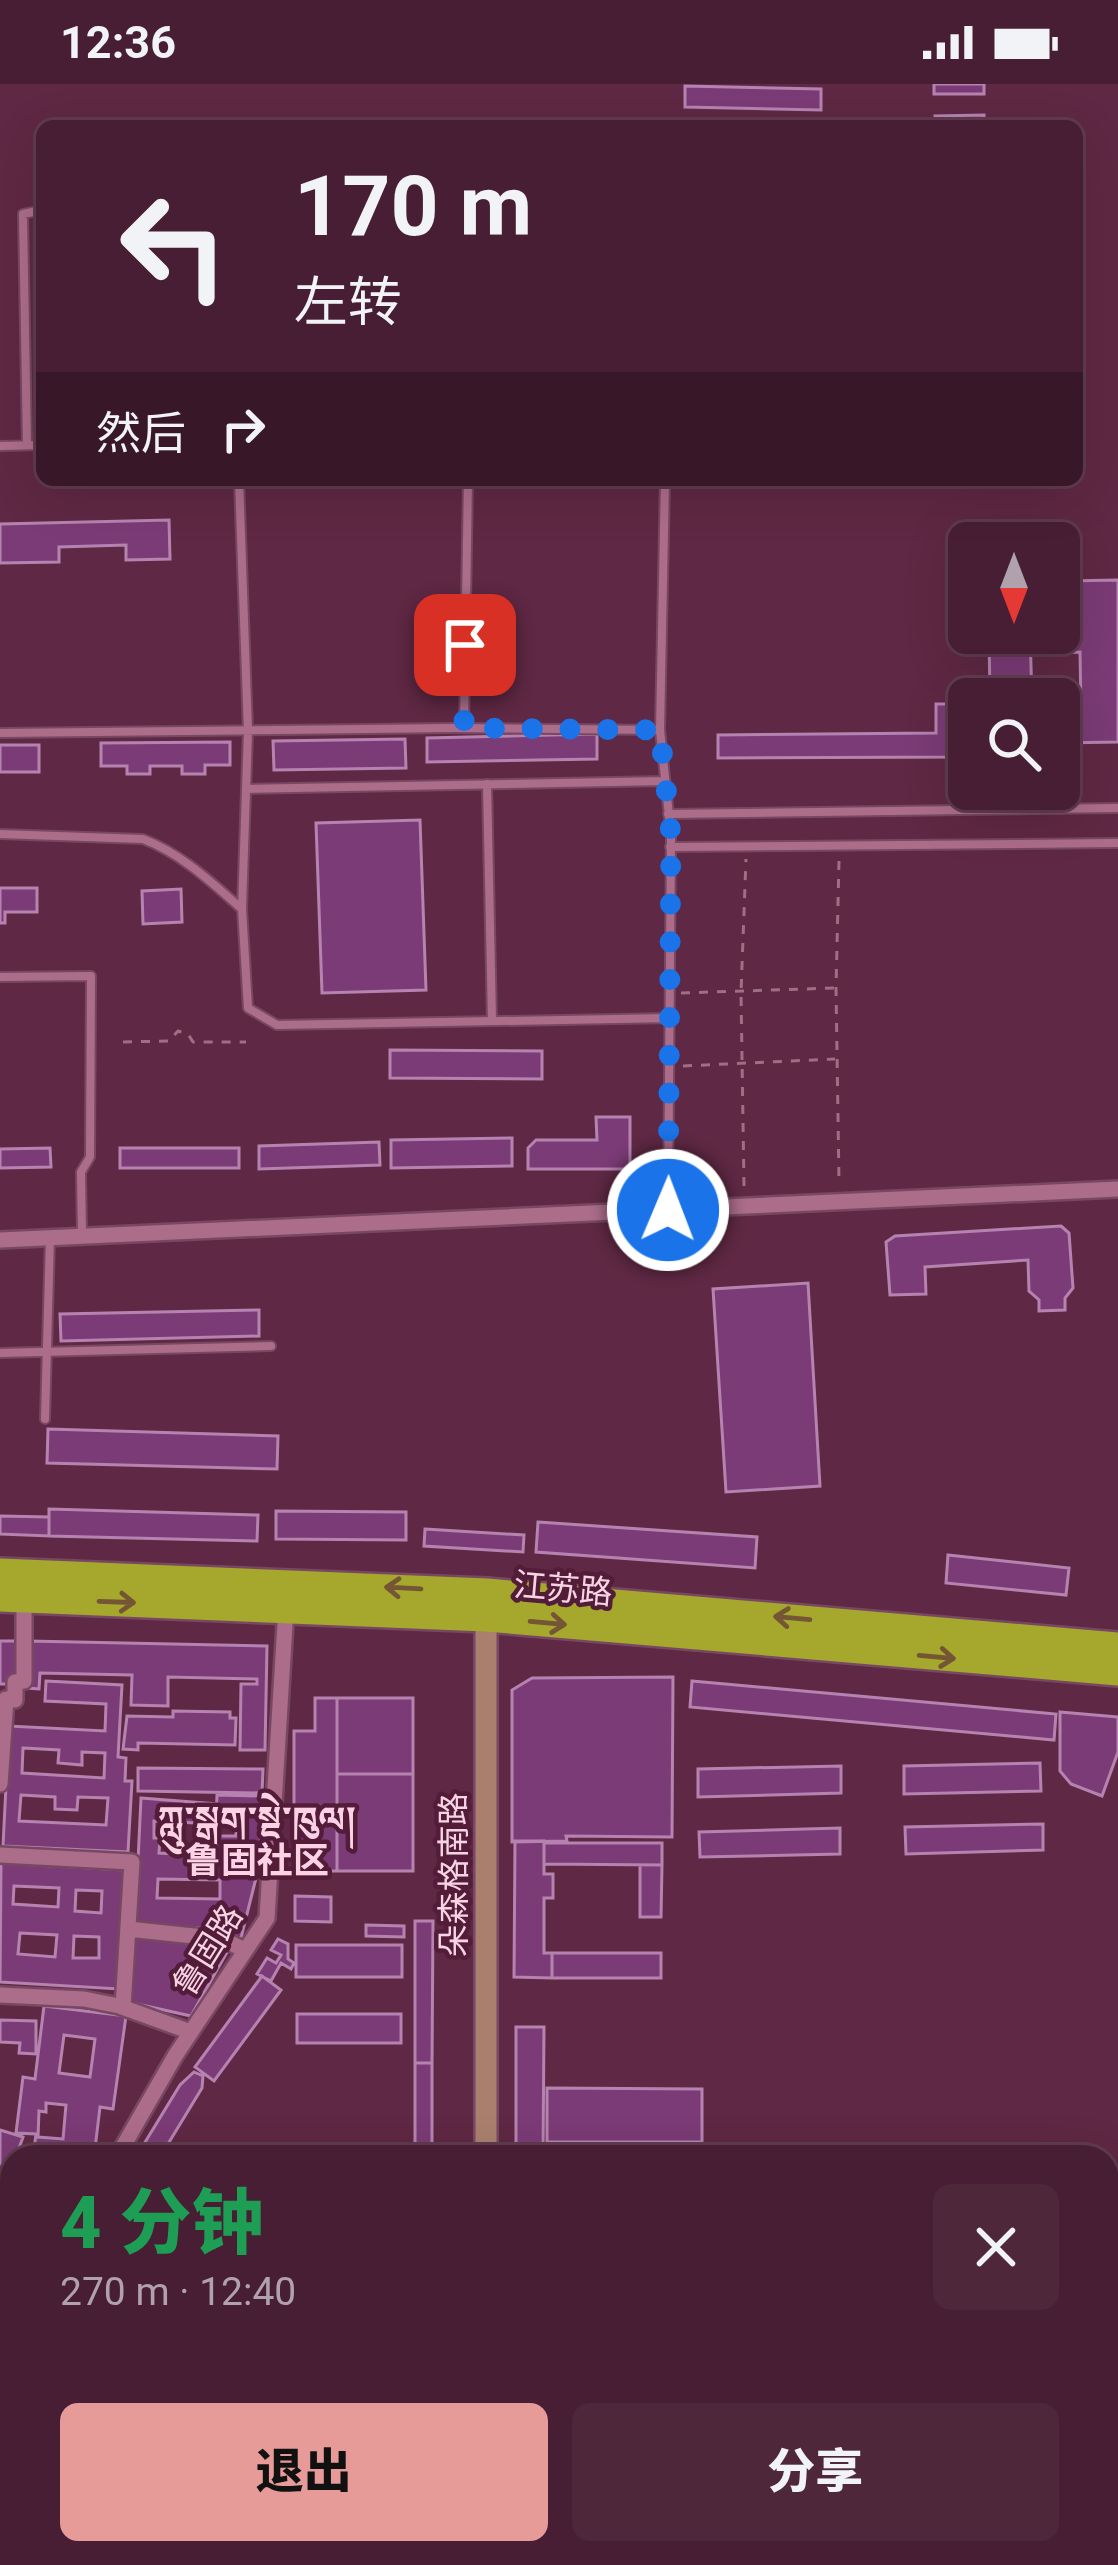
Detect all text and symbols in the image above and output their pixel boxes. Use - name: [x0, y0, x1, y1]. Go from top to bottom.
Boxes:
- text: 12:36: [60, 16, 176, 69]
- text: 170 m: [294, 157, 532, 256]
- icon: left: [96, 168, 252, 324]
- text: 左转: [294, 271, 402, 334]
- icon: right: [210, 396, 276, 462]
- text: 然后: [96, 407, 186, 460]
- north arrow: [948, 522, 1080, 654]
- map controls: [948, 522, 1080, 810]
- pin: [414, 594, 516, 696]
- icon: arrive: [432, 612, 498, 678]
- button: search: [948, 678, 1080, 810]
- position arrow: [605, 1147, 731, 1273]
- street label: 江苏路: [512, 1565, 614, 1612]
- one-way arrow: [384, 1576, 423, 1599]
- one-way arrow: [97, 1591, 136, 1614]
- one-way arrow: [773, 1606, 812, 1629]
- one-way arrow: [528, 1612, 567, 1635]
- one-way arrow: [917, 1646, 956, 1669]
- district label: ཀླུ་སྒུག་སྡེ་ཁུལ། 鲁固社区: [158, 1792, 356, 1882]
- street label: 朵森格南路: [434, 1793, 473, 1958]
- street label: 鲁固路: [165, 1898, 250, 2003]
- text: 4 分钟: [60, 2181, 263, 2266]
- button: close: [933, 2184, 1059, 2310]
- text: 270 m · 12:40: [60, 2269, 296, 2315]
- button: 退出: [60, 2403, 548, 2541]
- button: 分享: [572, 2403, 1059, 2541]

